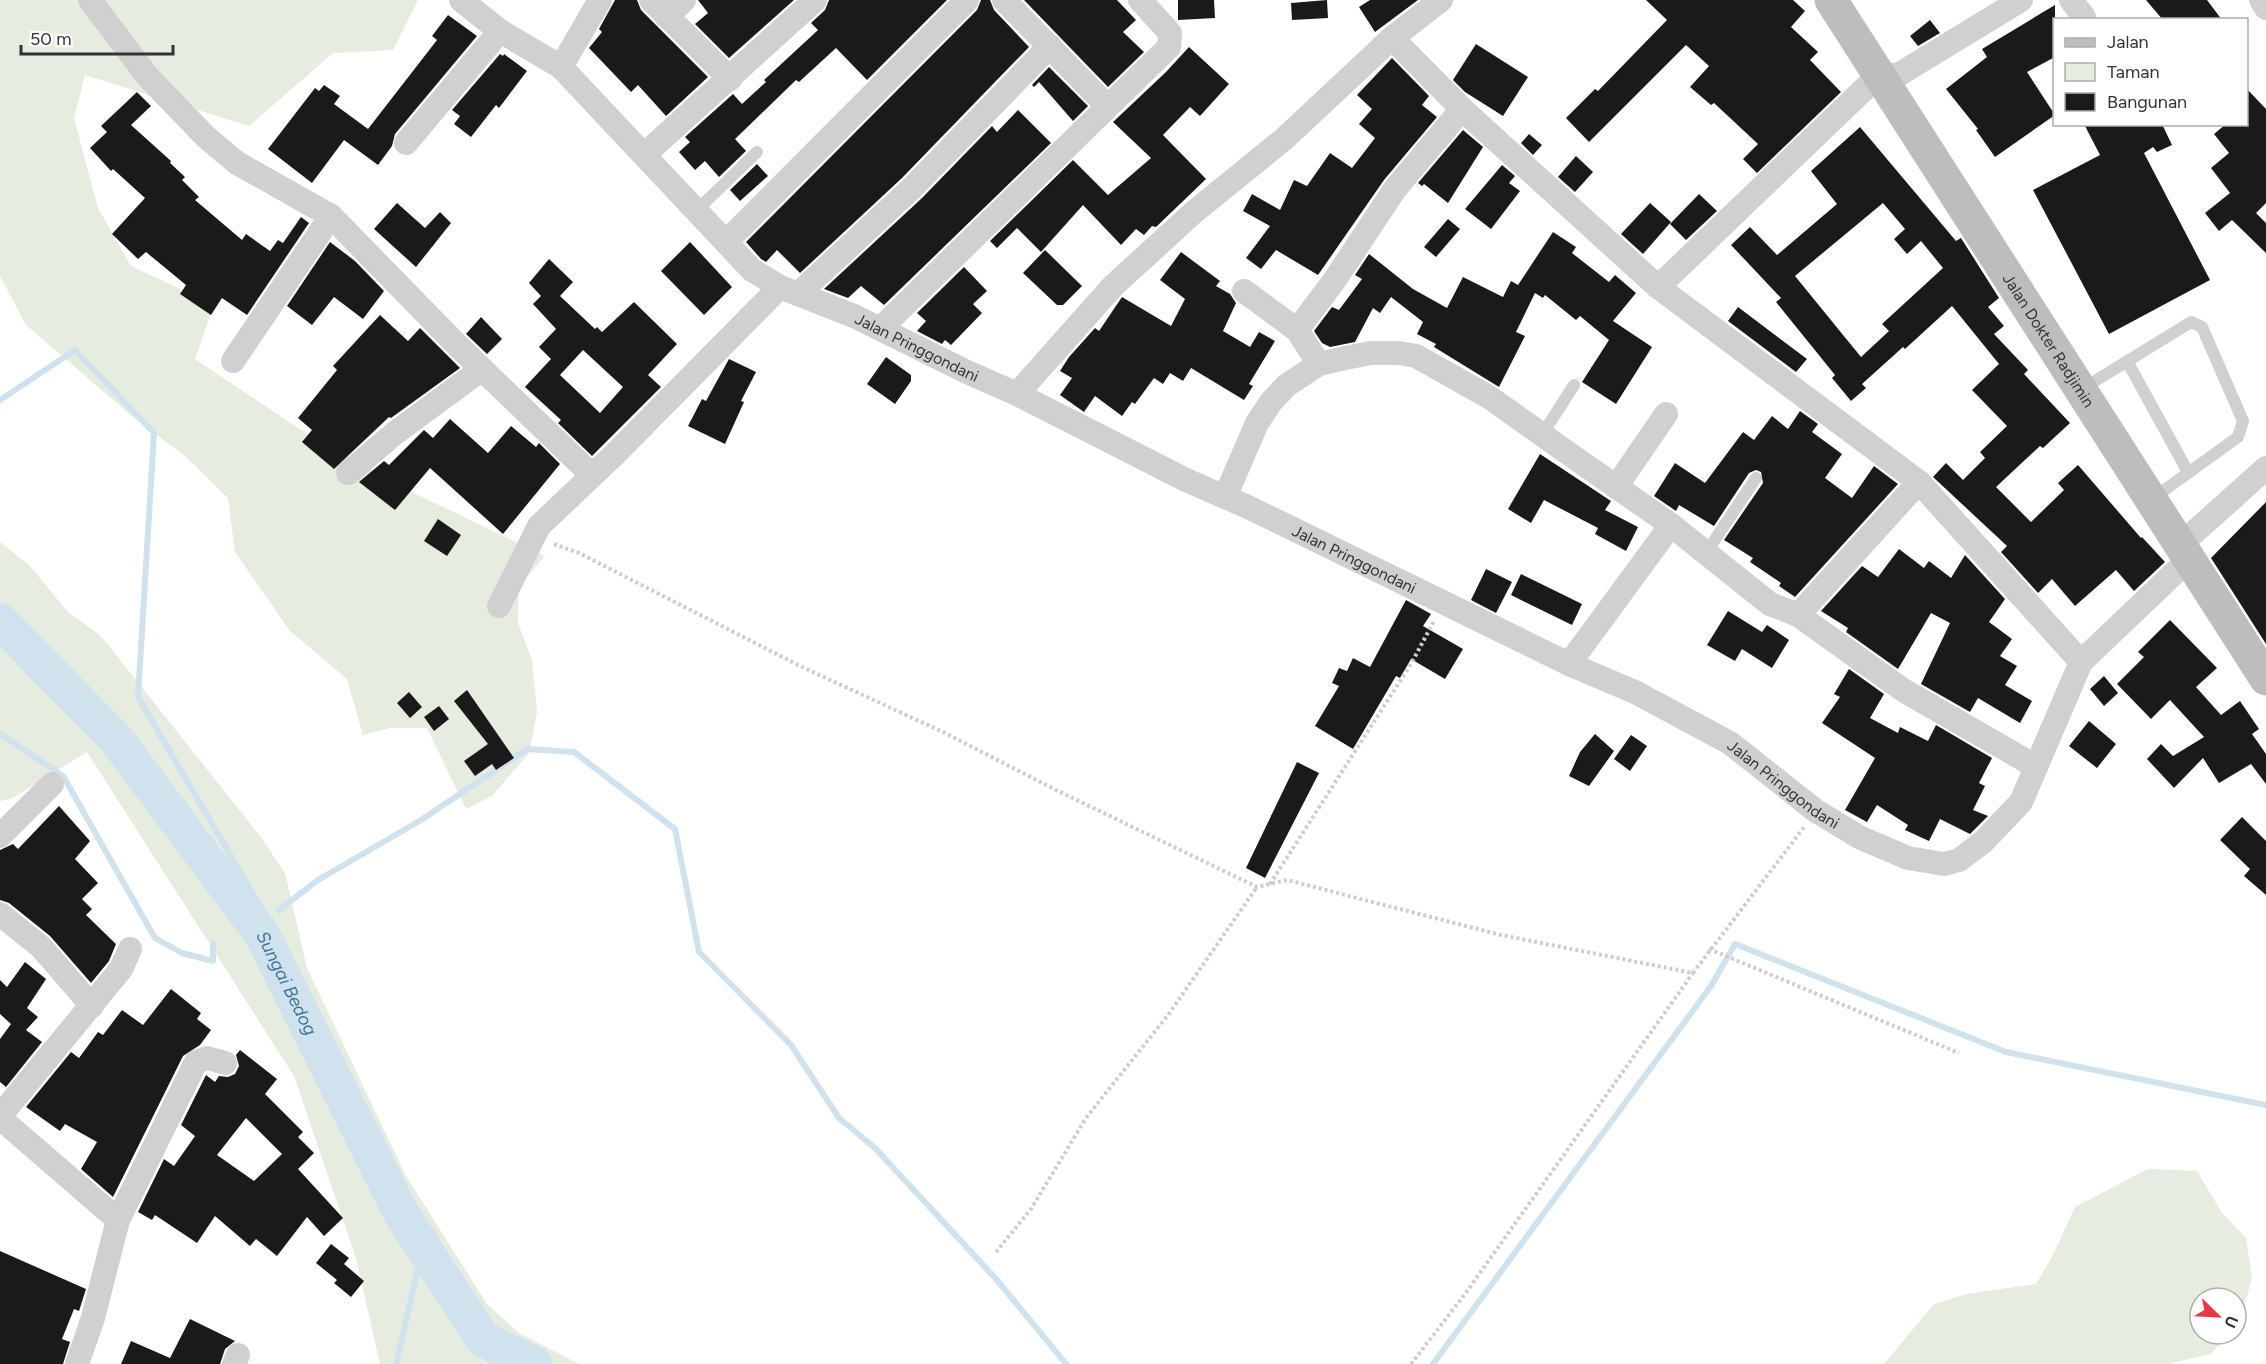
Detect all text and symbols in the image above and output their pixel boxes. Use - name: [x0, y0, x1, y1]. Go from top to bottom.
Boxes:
- scale bar: [21, 18, 172, 56]
- legend: [2053, 18, 2248, 126]
- text: 50 m: [30, 28, 72, 50]
- text: Jalan: [2107, 31, 2149, 53]
- text: Taman: [2107, 61, 2160, 83]
- text: Bangunan: [2107, 91, 2187, 113]
- street label: Jalan Dokter Radjimin: [1999, 270, 2098, 411]
- street label: Jalan Pringgondani: [852, 309, 982, 386]
- street label: Jalan Pringgondani: [1289, 521, 1419, 598]
- street label: Jalan Pringgondani: [1724, 736, 1843, 833]
- water label: Sungai Bedog: [251, 928, 322, 1039]
- north arrow: [2188, 1286, 2248, 1346]
- text: U: [2220, 1313, 2242, 1331]

